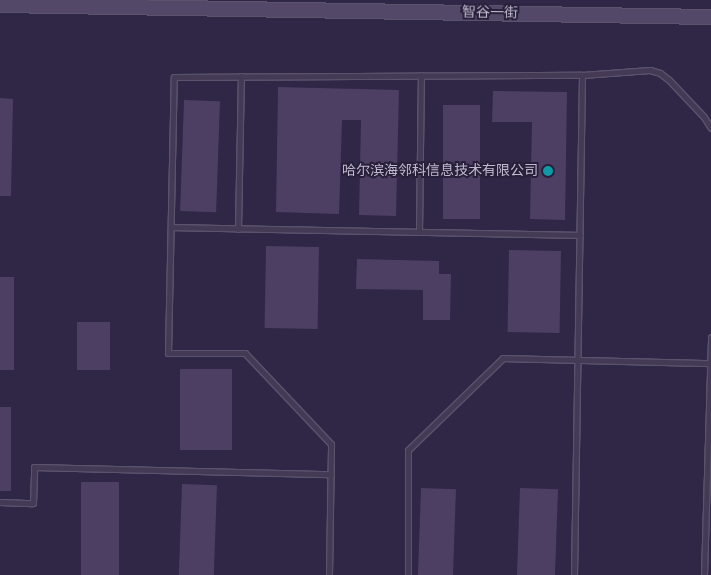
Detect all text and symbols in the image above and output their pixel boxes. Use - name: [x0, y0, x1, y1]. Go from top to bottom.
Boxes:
- street label: 智谷一街: [462, 4, 518, 22]
- place label: 哈尔滨海邻科信息技术有限公司: [342, 163, 538, 179]
- marker: 哈尔滨海邻科信息技术有限公司: [542, 165, 554, 177]

